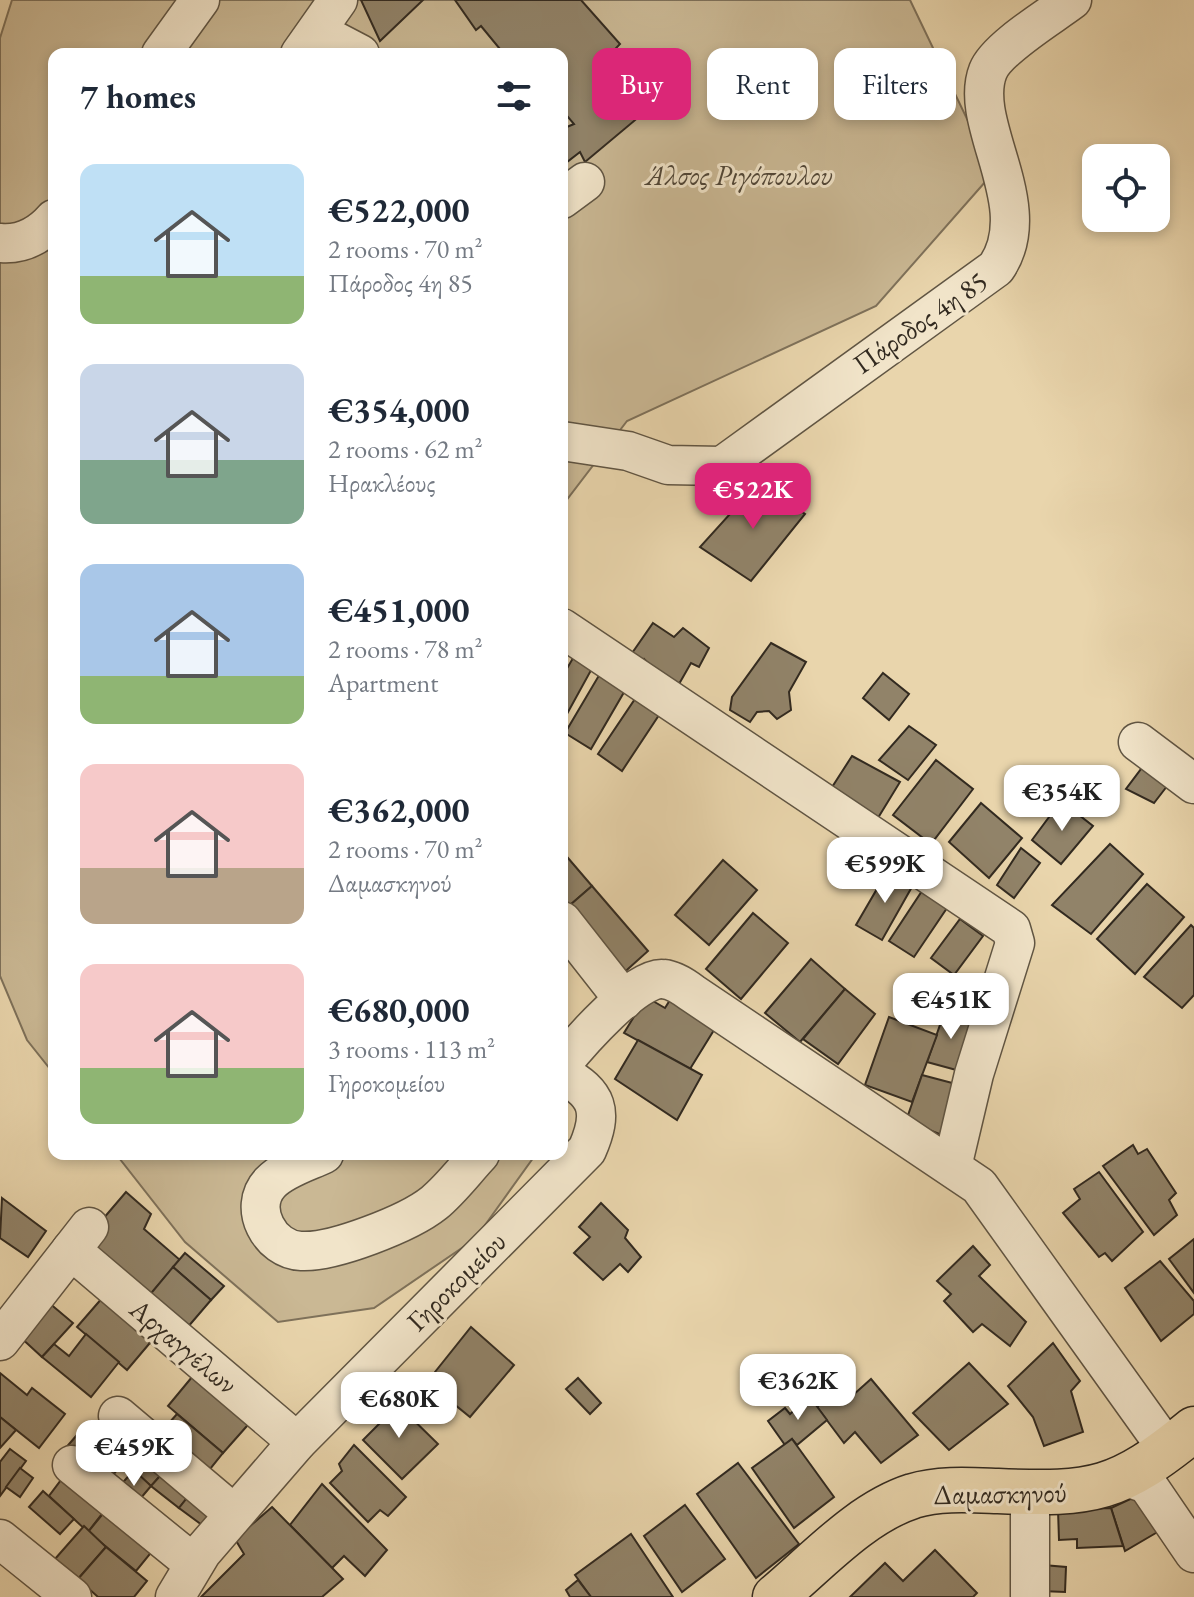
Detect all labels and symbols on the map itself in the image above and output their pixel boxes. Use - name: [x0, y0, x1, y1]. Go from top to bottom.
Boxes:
- park label: Άλσος Ριγόπουλου: [644, 157, 832, 193]
- street label: Πάροδος 4η 85: [846, 263, 994, 381]
- pin: €522K: [697, 463, 809, 531]
- pin: €354K: [1006, 765, 1118, 833]
- pin: €599K: [829, 837, 941, 905]
- pin: €451K: [895, 973, 1007, 1041]
- street label: Γηροκομείου: [399, 1224, 513, 1338]
- street label: Αρχαγγέλων: [122, 1290, 245, 1402]
- pin: €362K: [742, 1354, 854, 1422]
- pin: €680K: [343, 1372, 455, 1440]
- pin: €459K: [78, 1420, 190, 1488]
- street label: Δαμασκηνού: [933, 1474, 1067, 1512]

